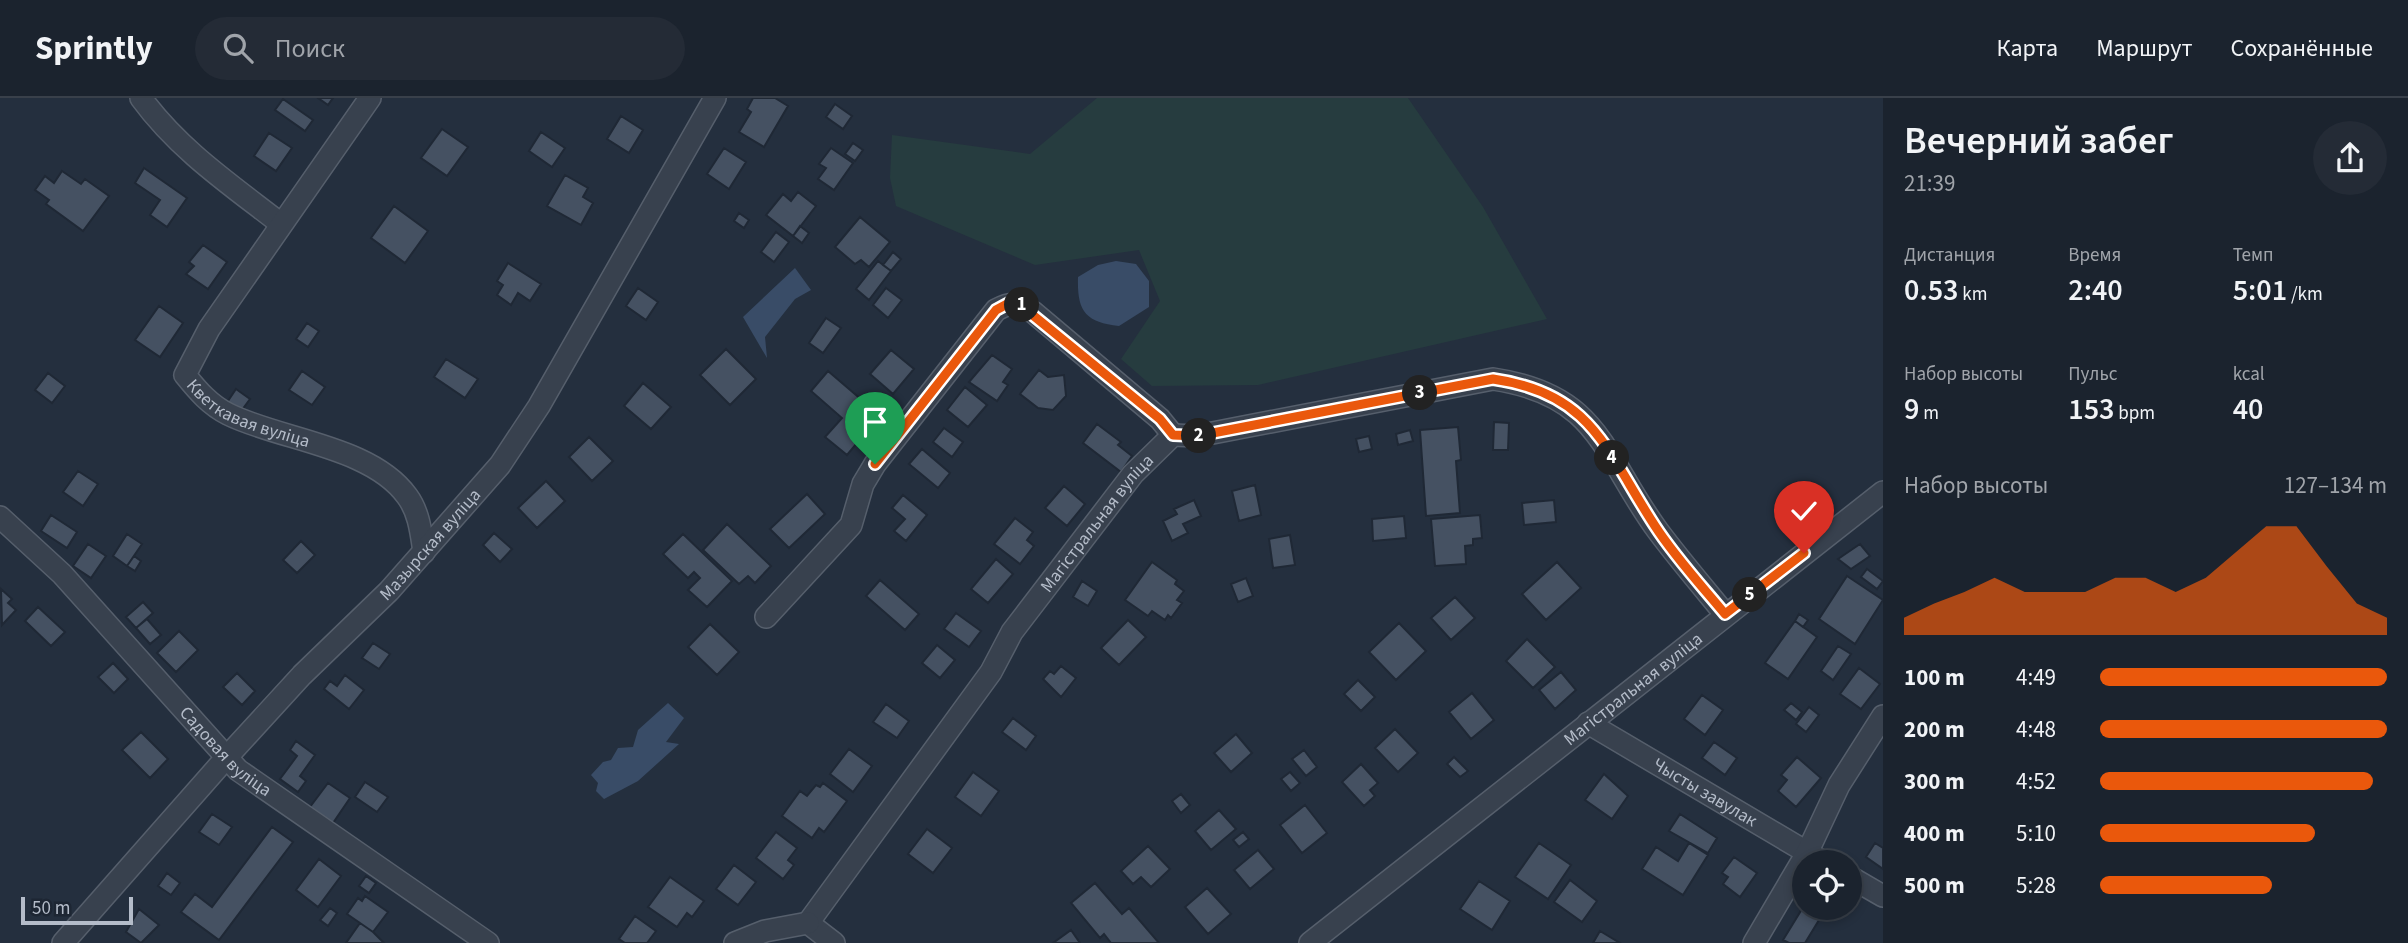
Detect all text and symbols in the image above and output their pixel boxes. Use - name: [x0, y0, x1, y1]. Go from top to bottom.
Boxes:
- search box: [195, 17, 685, 80]
- text: Sprintly: [35, 25, 153, 72]
- icon: search: [219, 29, 257, 67]
- text: Поиск: [275, 30, 345, 67]
- text: Карта: [1997, 31, 2058, 66]
- text: Маршрут: [2096, 31, 2192, 66]
- text: Сохранённые: [2230, 31, 2373, 66]
- text: Вечерний забег: [1904, 114, 2173, 168]
- button: share: [2313, 121, 2387, 195]
- text: 21:39: [1904, 167, 1955, 200]
- text: Дистанция: [1904, 242, 1995, 269]
- text: Время: [2068, 242, 2121, 269]
- text: Темп: [2233, 242, 2274, 269]
- text: 0.53: [1904, 269, 1958, 312]
- text: 2:40: [2068, 269, 2123, 312]
- text: 5:01: [2233, 269, 2287, 312]
- text: km: [1958, 281, 1987, 308]
- text: /km: [2287, 281, 2323, 308]
- pin: 1: [1004, 288, 1040, 322]
- text: 1: [1016, 291, 1027, 318]
- text: Набор высоты: [1904, 361, 2023, 388]
- text: Пульс: [2068, 361, 2117, 388]
- text: kcal: [2233, 361, 2265, 388]
- street label: Кветкавая вуліца: [181, 374, 313, 454]
- pin: 3: [1402, 376, 1438, 410]
- text: 3: [1414, 379, 1425, 406]
- text: 9: [1904, 388, 1919, 431]
- text: 153: [2068, 388, 2115, 431]
- text: 40: [2233, 388, 2263, 431]
- pin: [845, 392, 905, 464]
- text: m: [1919, 400, 1939, 427]
- text: bpm: [2115, 400, 2155, 427]
- icon: arrive: [856, 403, 894, 441]
- pin: 2: [1182, 418, 1216, 454]
- text: 2: [1193, 422, 1204, 449]
- pin: 4: [1594, 440, 1630, 476]
- text: 4: [1606, 444, 1617, 471]
- street label: Магістральная вуліца: [1035, 448, 1159, 598]
- text: Набор высоты: [1904, 469, 2048, 502]
- text: 127–134 m: [2284, 469, 2387, 502]
- pin: [1774, 481, 1834, 553]
- street label: Мазырская вуліца: [374, 483, 487, 607]
- icon: check: [1785, 492, 1823, 530]
- pin: 5: [1732, 578, 1768, 612]
- text: 5: [1744, 581, 1755, 608]
- street label: Магістральная вуліца: [1559, 627, 1708, 752]
- text: 100 m: [1904, 661, 1965, 694]
- text: 4:49: [2016, 661, 2056, 694]
- street label: Садовая вуліца: [174, 701, 277, 803]
- text: 200 m: [1904, 713, 1965, 746]
- text: 4:48: [2016, 713, 2056, 746]
- street label: Чысты завулак: [1648, 752, 1762, 833]
- text: 300 m: [1904, 765, 1965, 798]
- text: 4:52: [2016, 765, 2056, 798]
- text: 400 m: [1904, 817, 1965, 850]
- text: 5:10: [2016, 817, 2056, 850]
- map controls: [1792, 850, 1862, 920]
- button: locate: [1792, 850, 1862, 920]
- text: 500 m: [1904, 869, 1965, 902]
- text: 5:28: [2016, 869, 2056, 902]
- scale bar: [21, 894, 133, 926]
- text: 50 m: [32, 895, 70, 922]

